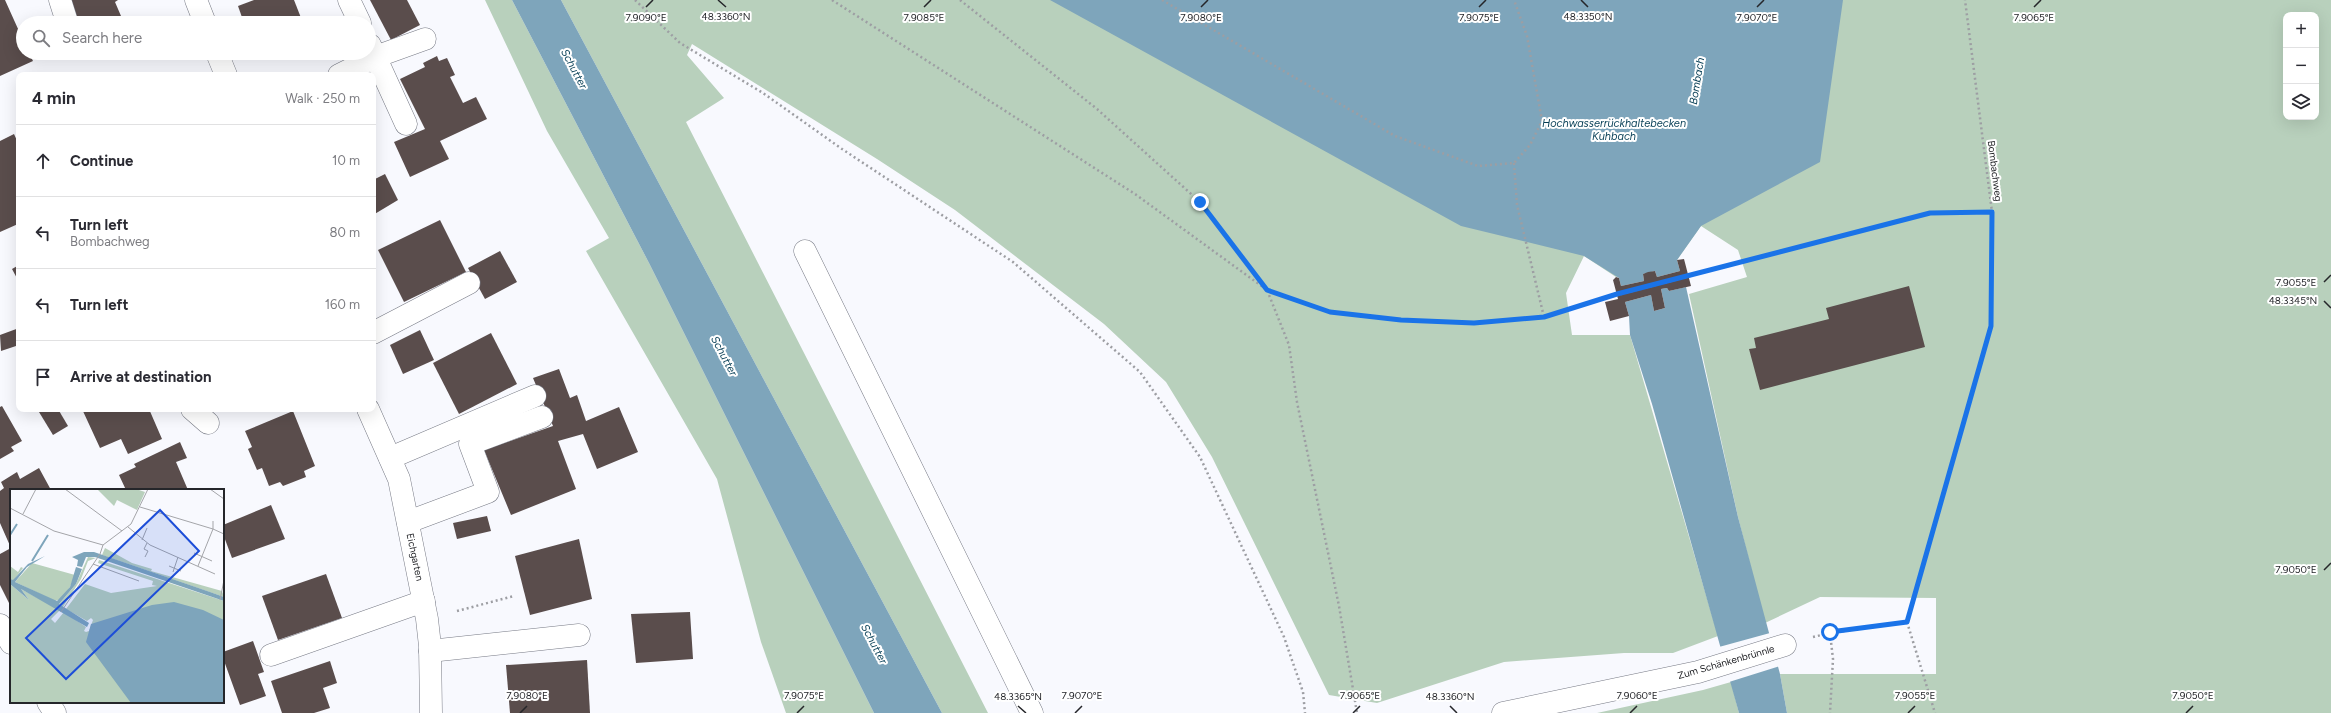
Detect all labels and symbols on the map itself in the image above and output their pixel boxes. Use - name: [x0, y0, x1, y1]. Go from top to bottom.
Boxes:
- text: 48.3360°N: [702, 10, 750, 23]
- text: 48.3350°N: [1564, 10, 1612, 23]
- text: 7.9090°E: [625, 11, 667, 24]
- text: 7.9085°E: [903, 11, 945, 24]
- text: 7.9080°E: [1180, 11, 1222, 24]
- text: 7.9075°E: [1459, 11, 1499, 24]
- text: 7.9070°E: [1737, 11, 1778, 24]
- text: 7.9065°E: [2014, 11, 2054, 24]
- water label: Schutter: [558, 47, 590, 92]
- water label: Bombach: [1687, 57, 1707, 105]
- water label: Hochwasserrückhaltebecken Kuhbach: [1542, 117, 1686, 143]
- street label: Bombachweg: [1985, 140, 2005, 202]
- route end: [1191, 193, 1209, 211]
- text: 7.9055°E: [2276, 276, 2316, 289]
- text: 48.3345°N: [2269, 294, 2317, 307]
- water label: Schutter: [708, 334, 740, 379]
- inset map: [10, 489, 224, 703]
- street label: Eichgarten: [404, 532, 426, 582]
- text: 7.9050°E: [2275, 563, 2317, 576]
- water label: Schutter: [858, 622, 890, 667]
- route start: [1821, 623, 1839, 641]
- street label: Zum Schänkenbrünnle: [1676, 642, 1776, 682]
- text: 7.9080°E: [506, 689, 548, 702]
- text: 7.9075°E: [784, 689, 824, 702]
- text: 7.9070°E: [1062, 689, 1103, 702]
- text: 7.9065°E: [1340, 689, 1380, 702]
- text: 7.9060°E: [1616, 689, 1658, 702]
- text: 7.9055°E: [1895, 689, 1935, 702]
- text: 7.9050°E: [2172, 689, 2214, 702]
- text: 48.3365°N: [994, 690, 1042, 703]
- text: 48.3360°N: [1426, 690, 1474, 703]

